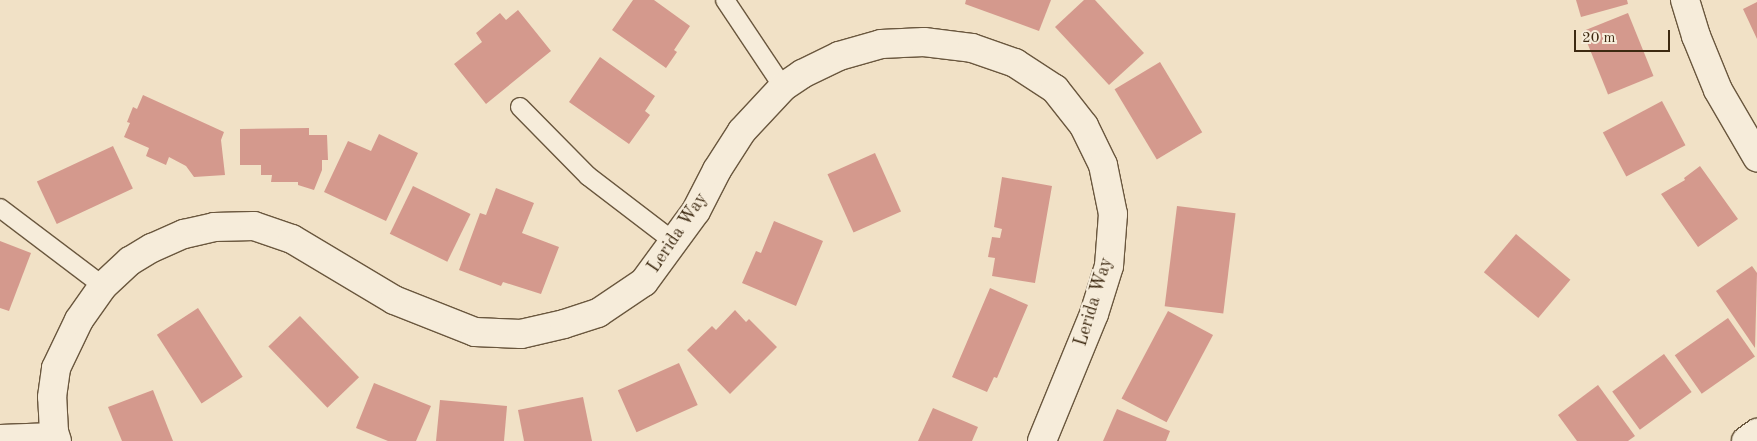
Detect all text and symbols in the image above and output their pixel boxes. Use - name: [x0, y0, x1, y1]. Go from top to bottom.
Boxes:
- scale bar: [1577, 20, 1673, 52]
- text: 20 m: [1582, 31, 1616, 46]
- street label: Lerida Way: [643, 189, 713, 277]
- street label: Lerida Way: [1070, 255, 1118, 349]

